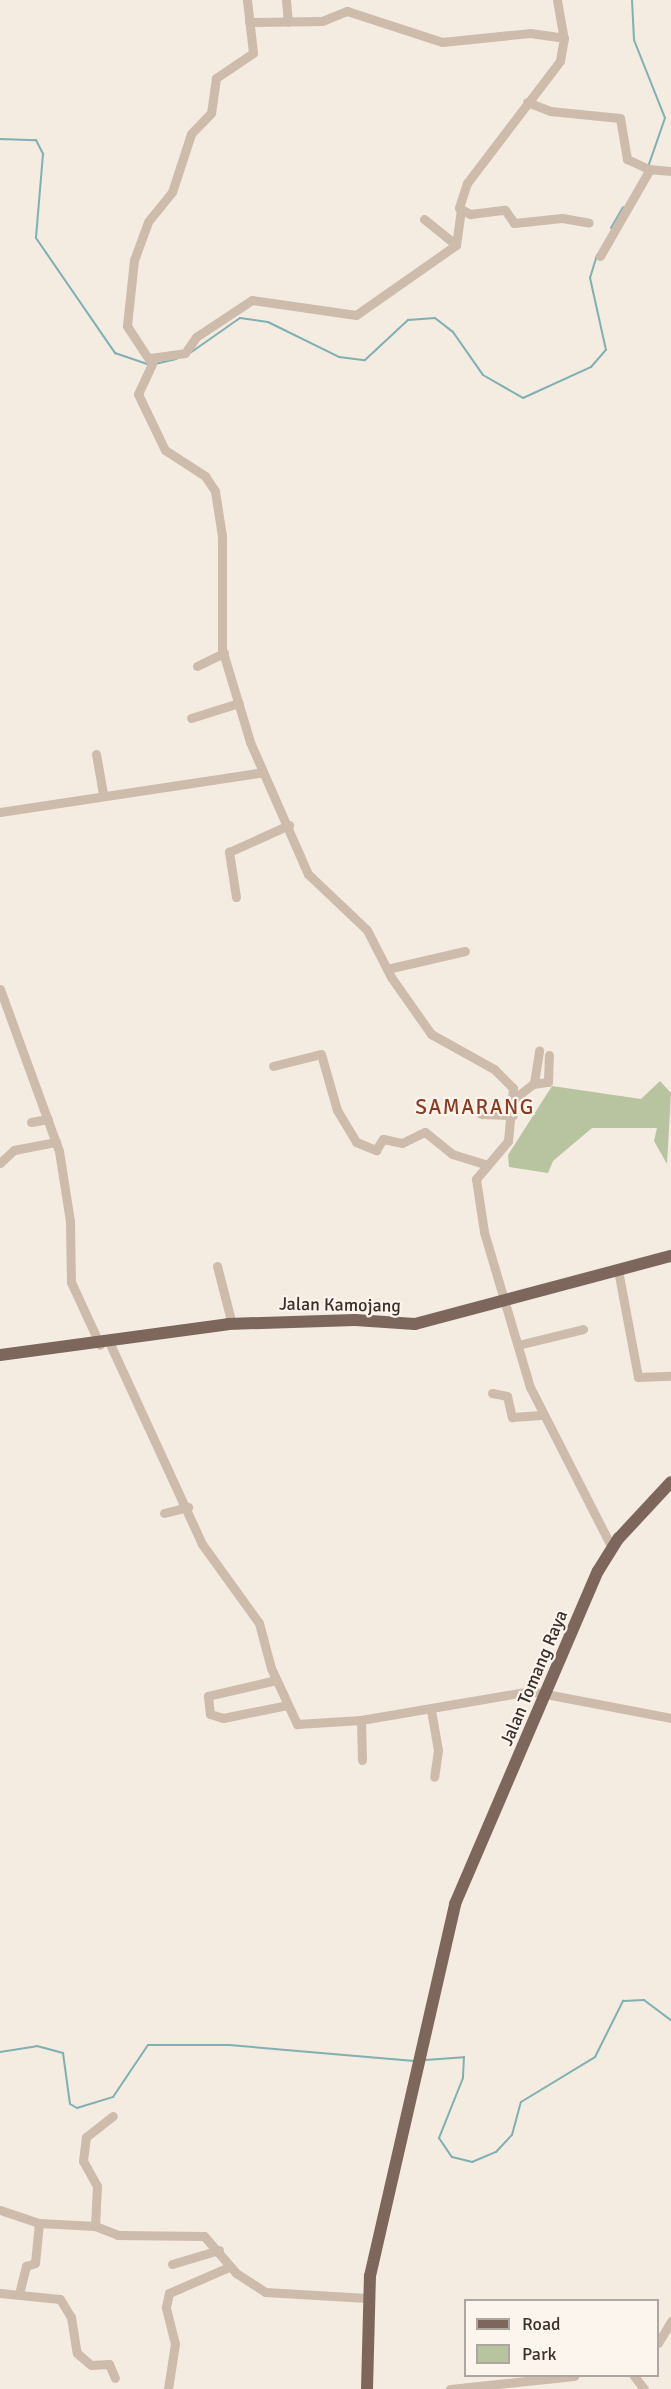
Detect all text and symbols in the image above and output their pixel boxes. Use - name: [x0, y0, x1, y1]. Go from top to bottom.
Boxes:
- district label: SAMARANG: [415, 1094, 535, 1120]
- street label: Jalan Kamojang: [279, 1293, 401, 1317]
- street label: Jalan Tomang Raya: [496, 1607, 572, 1749]
- legend: [464, 2299, 659, 2377]
- text: Road: [522, 2313, 561, 2335]
- text: Park: [522, 2343, 557, 2365]

